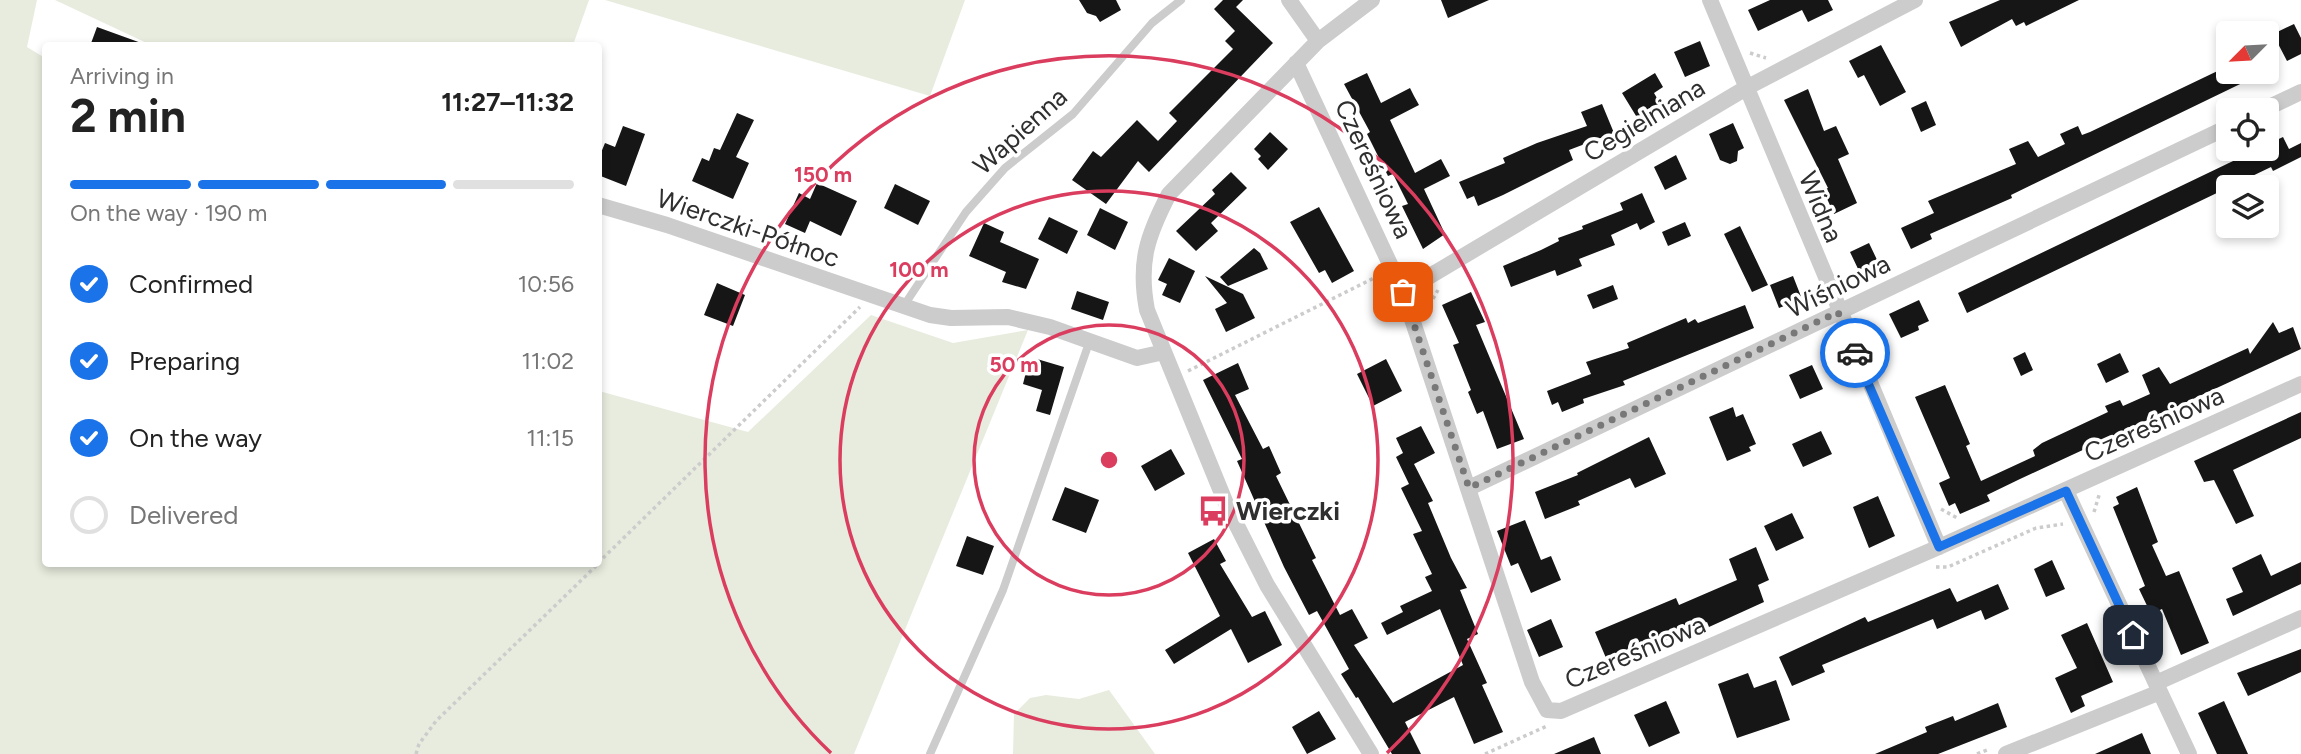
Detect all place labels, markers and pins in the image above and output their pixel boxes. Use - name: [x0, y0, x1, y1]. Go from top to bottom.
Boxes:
- pin: [1373, 262, 1433, 322]
- centre of rings: [1097, 448, 1121, 472]
- bus stop icon: Wierczki: [1196, 494, 1230, 528]
- place label: Wierczki: [1236, 495, 1340, 527]
- pin: [2103, 605, 2163, 665]

